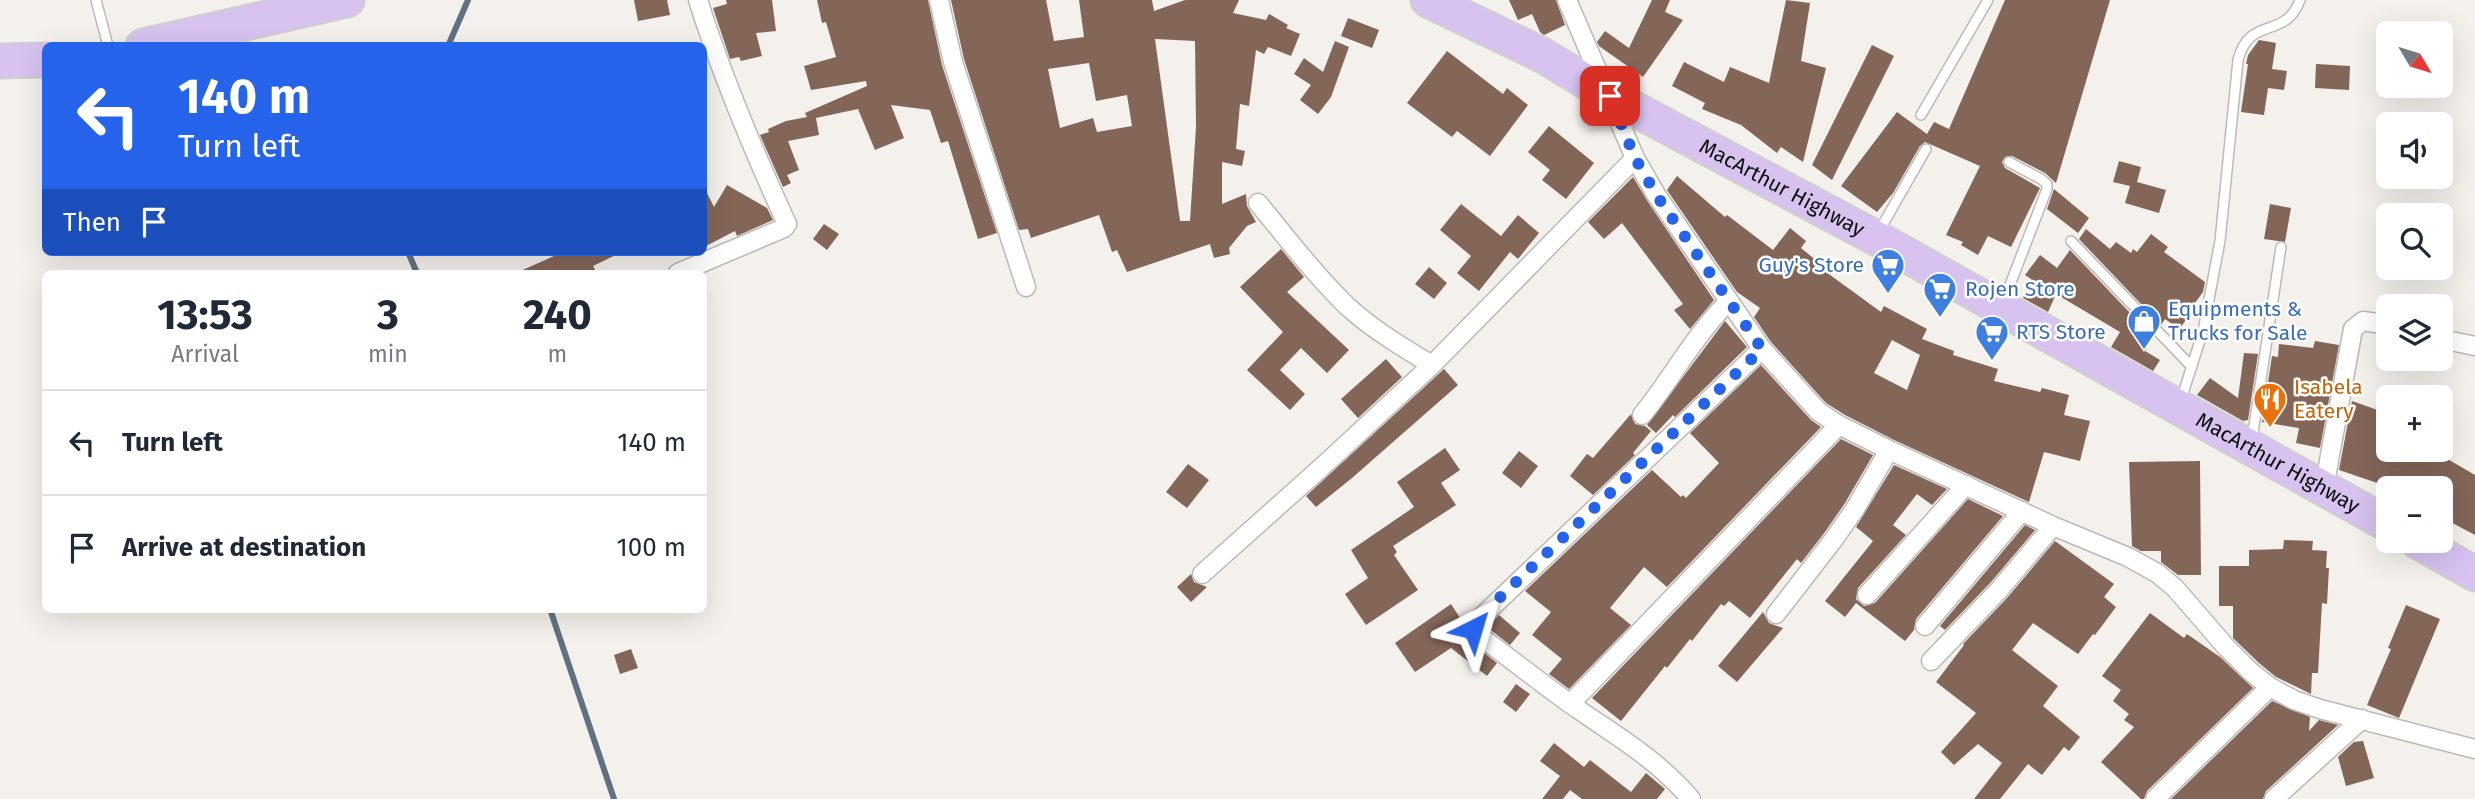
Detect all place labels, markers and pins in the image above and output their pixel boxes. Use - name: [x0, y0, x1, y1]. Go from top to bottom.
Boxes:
- pin: [1580, 66, 1640, 126]
- supermarket icon: Guy's Store: [1869, 246, 1907, 295]
- place label: Guy's Store: [1759, 252, 1864, 278]
- supermarket icon: Rojen Store: [1921, 270, 1959, 319]
- place label: Rojen Store: [1965, 276, 2075, 302]
- place label: Equipments & Trucks for Sale: [2168, 296, 2308, 346]
- shop icon: Equipments & Trucks for Sale: [2125, 302, 2163, 351]
- supermarket icon: RTS Store: [1973, 313, 2011, 362]
- place label: RTS Store: [2016, 319, 2106, 345]
- place label: Isabela Eatery: [2294, 374, 2363, 424]
- restaurant icon: Isabela Eatery: [2251, 380, 2289, 429]

